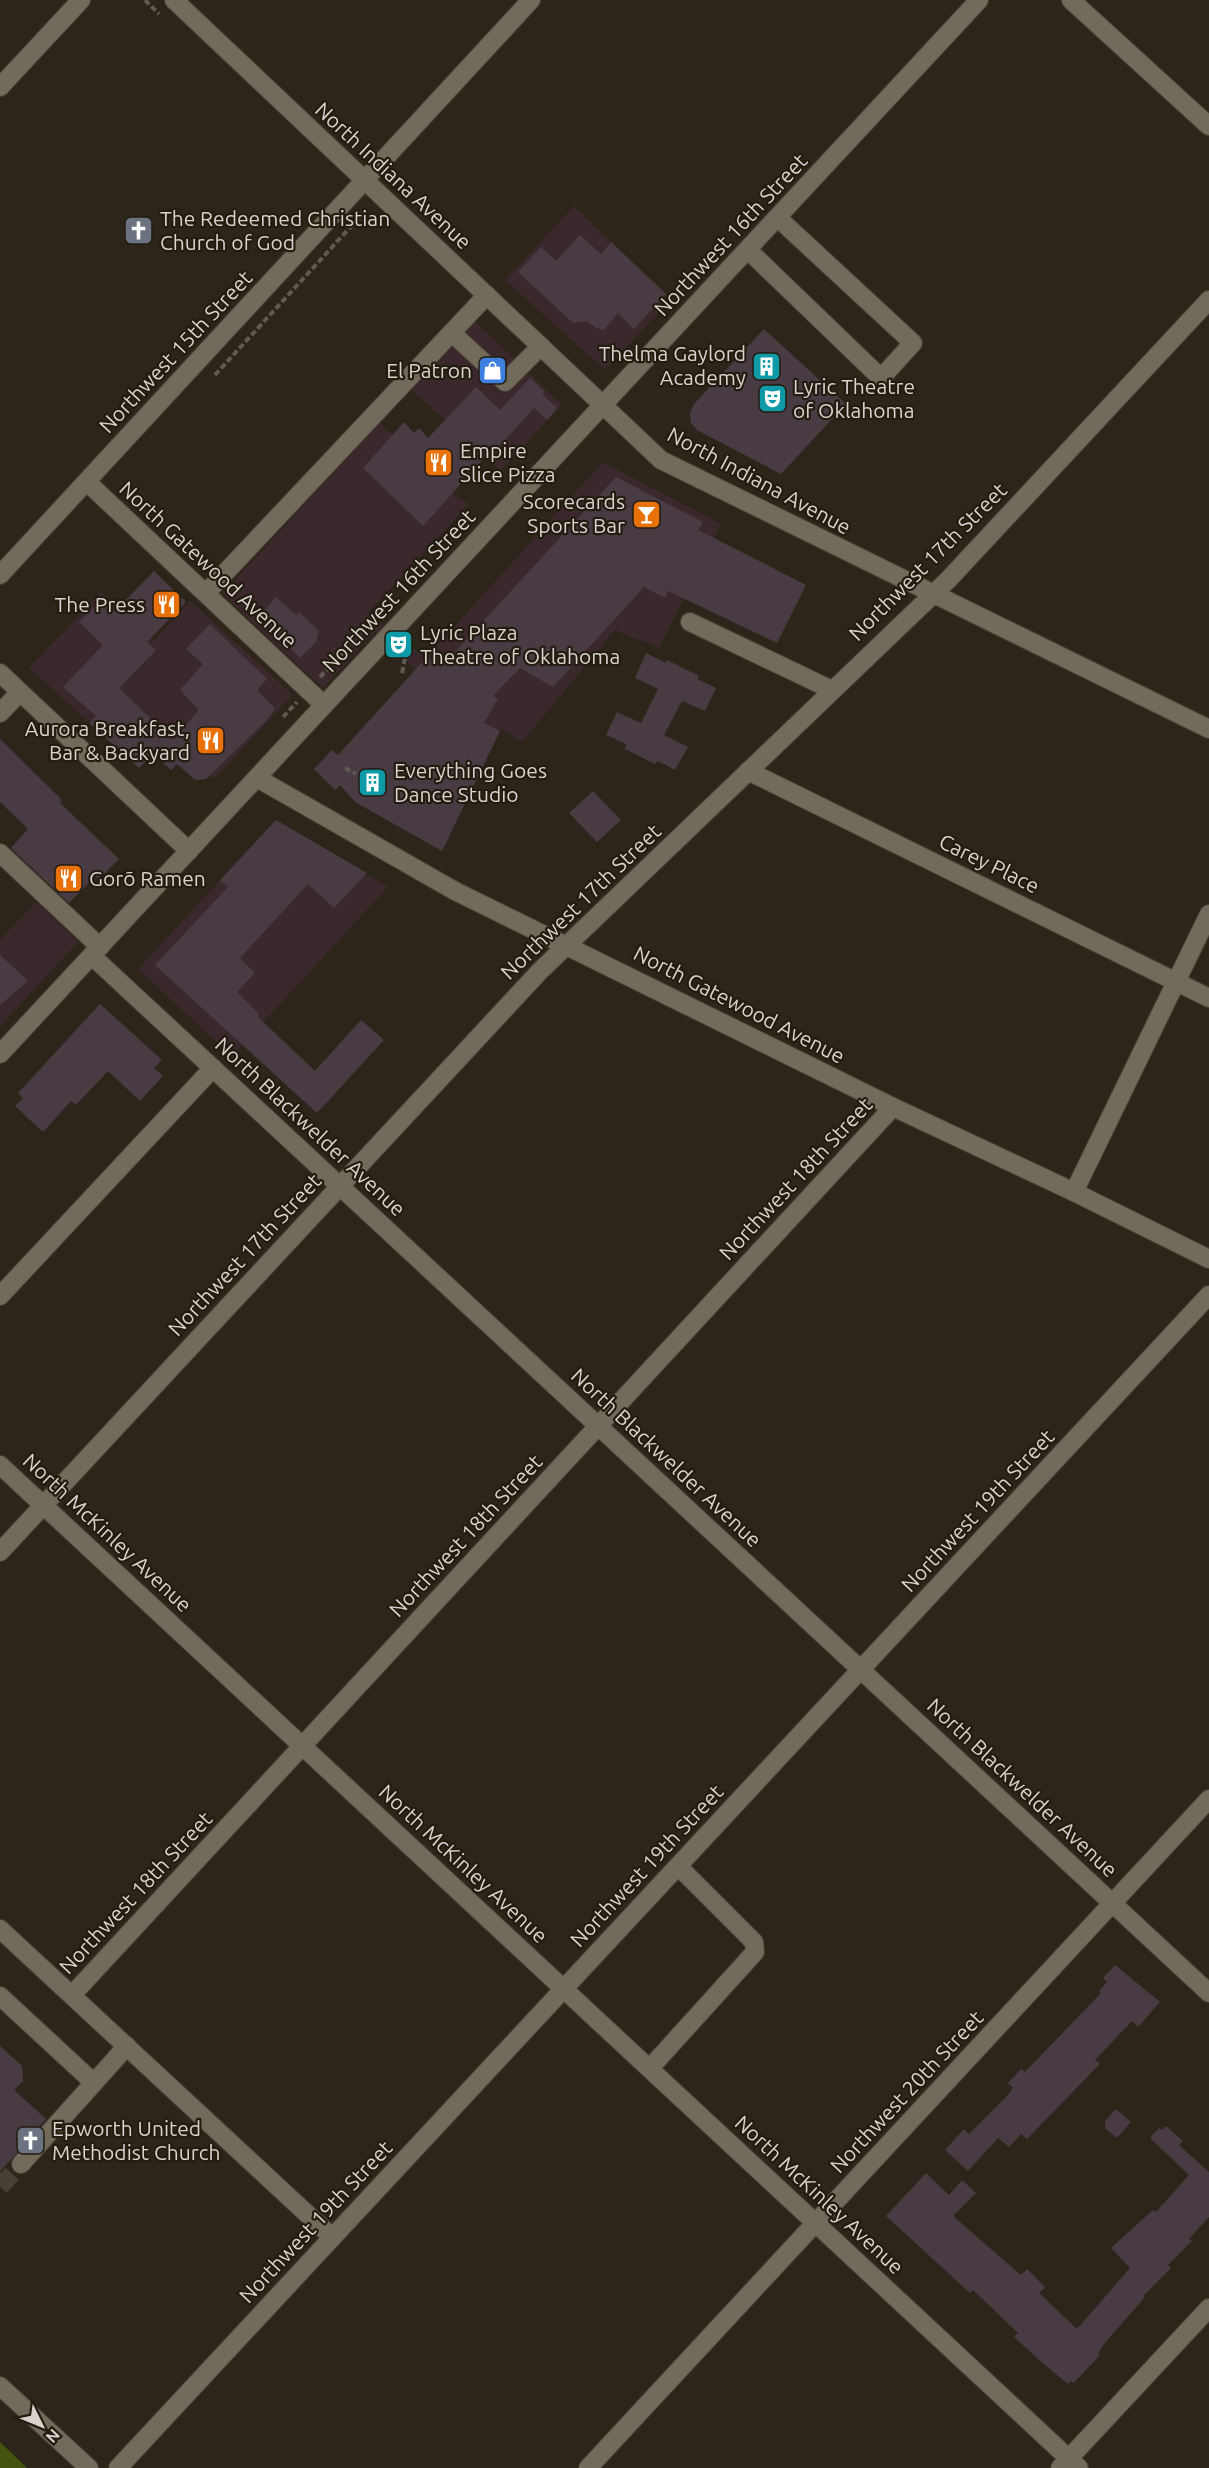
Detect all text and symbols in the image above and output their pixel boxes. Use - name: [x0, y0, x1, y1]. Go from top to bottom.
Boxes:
- street label: North Indiana Avenue: [311, 97, 477, 254]
- street label: Northwest 16th Street: [649, 148, 812, 320]
- place label: The Redeemed Christian Church of God: [160, 206, 390, 254]
- church icon: The Redeemed Christian Church of God: [123, 215, 155, 247]
- street label: Northwest 15th Street: [94, 265, 257, 437]
- place label: Thelma Gaylord Academy: [599, 341, 746, 389]
- building icon: Thelma Gaylord Academy: [751, 350, 783, 382]
- shop icon: El Patron: [477, 355, 509, 387]
- place label: El Patron: [386, 358, 472, 382]
- place label: Lyric Theatre of Oklahoma: [793, 374, 915, 422]
- theatre icon: Lyric Theatre of Oklahoma: [756, 383, 788, 415]
- street label: North Indiana Avenue: [664, 422, 855, 539]
- place label: Empire Slice Pizza: [460, 438, 555, 486]
- restaurant icon: Empire Slice Pizza: [423, 447, 455, 479]
- street label: North Gatewood Avenue: [115, 476, 302, 653]
- street label: Northwest 17th Street: [844, 478, 1011, 645]
- place label: Scorecards Sports Bar: [523, 489, 625, 537]
- bar icon: Scorecards Sports Bar: [630, 498, 662, 530]
- street label: Northwest 16th Street: [317, 504, 480, 676]
- restaurant icon: The Press: [150, 589, 182, 621]
- place label: The Press: [55, 592, 145, 616]
- place label: Lyric Plaza Theatre of Oklahoma: [420, 620, 620, 668]
- theatre icon: Lyric Plaza Theatre of Oklahoma: [383, 629, 415, 661]
- place label: Aurora Breakfast, Bar & Backyard: [25, 716, 190, 764]
- restaurant icon: Aurora Breakfast, Bar & Backyard: [195, 725, 227, 757]
- place label: Everything Goes Dance Studio: [394, 758, 547, 806]
- building icon: Everything Goes Dance Studio: [357, 767, 389, 799]
- street label: Northwest 17th Street: [495, 819, 665, 984]
- street label: Carey Place: [935, 829, 1043, 898]
- restaurant icon: Gorõ Ramen: [52, 863, 84, 895]
- place label: Gorõ Ramen: [89, 866, 206, 890]
- street label: North Gatewood Avenue: [630, 940, 849, 1068]
- street label: North Blackwelder Avenue: [211, 1032, 411, 1221]
- street label: Northwest 18th Street: [714, 1092, 877, 1264]
- street label: Northwest 17th Street: [163, 1168, 326, 1340]
- street label: North Blackwelder Avenue: [567, 1363, 767, 1552]
- street label: Northwest 19th Street: [896, 1424, 1059, 1596]
- street label: North McKinley Avenue: [19, 1448, 197, 1617]
- street label: Northwest 18th Street: [384, 1449, 547, 1621]
- street label: North Blackwelder Avenue: [923, 1693, 1123, 1882]
- street label: North McKinley Avenue: [375, 1779, 553, 1948]
- street label: Northwest 19th Street: [565, 1779, 728, 1951]
- street label: Northwest 18th Street: [54, 1806, 217, 1978]
- street label: Northwest 20th Street: [825, 2005, 988, 2177]
- street label: North McKinley Avenue: [731, 2110, 909, 2279]
- place label: Epworth United Methodist Church: [52, 2116, 220, 2164]
- church icon: Epworth United Methodist Church: [15, 2125, 47, 2157]
- street label: Northwest 19th Street: [234, 2135, 397, 2307]
- north arrow: [12, 2396, 72, 2456]
- text: N: [42, 2426, 64, 2447]

